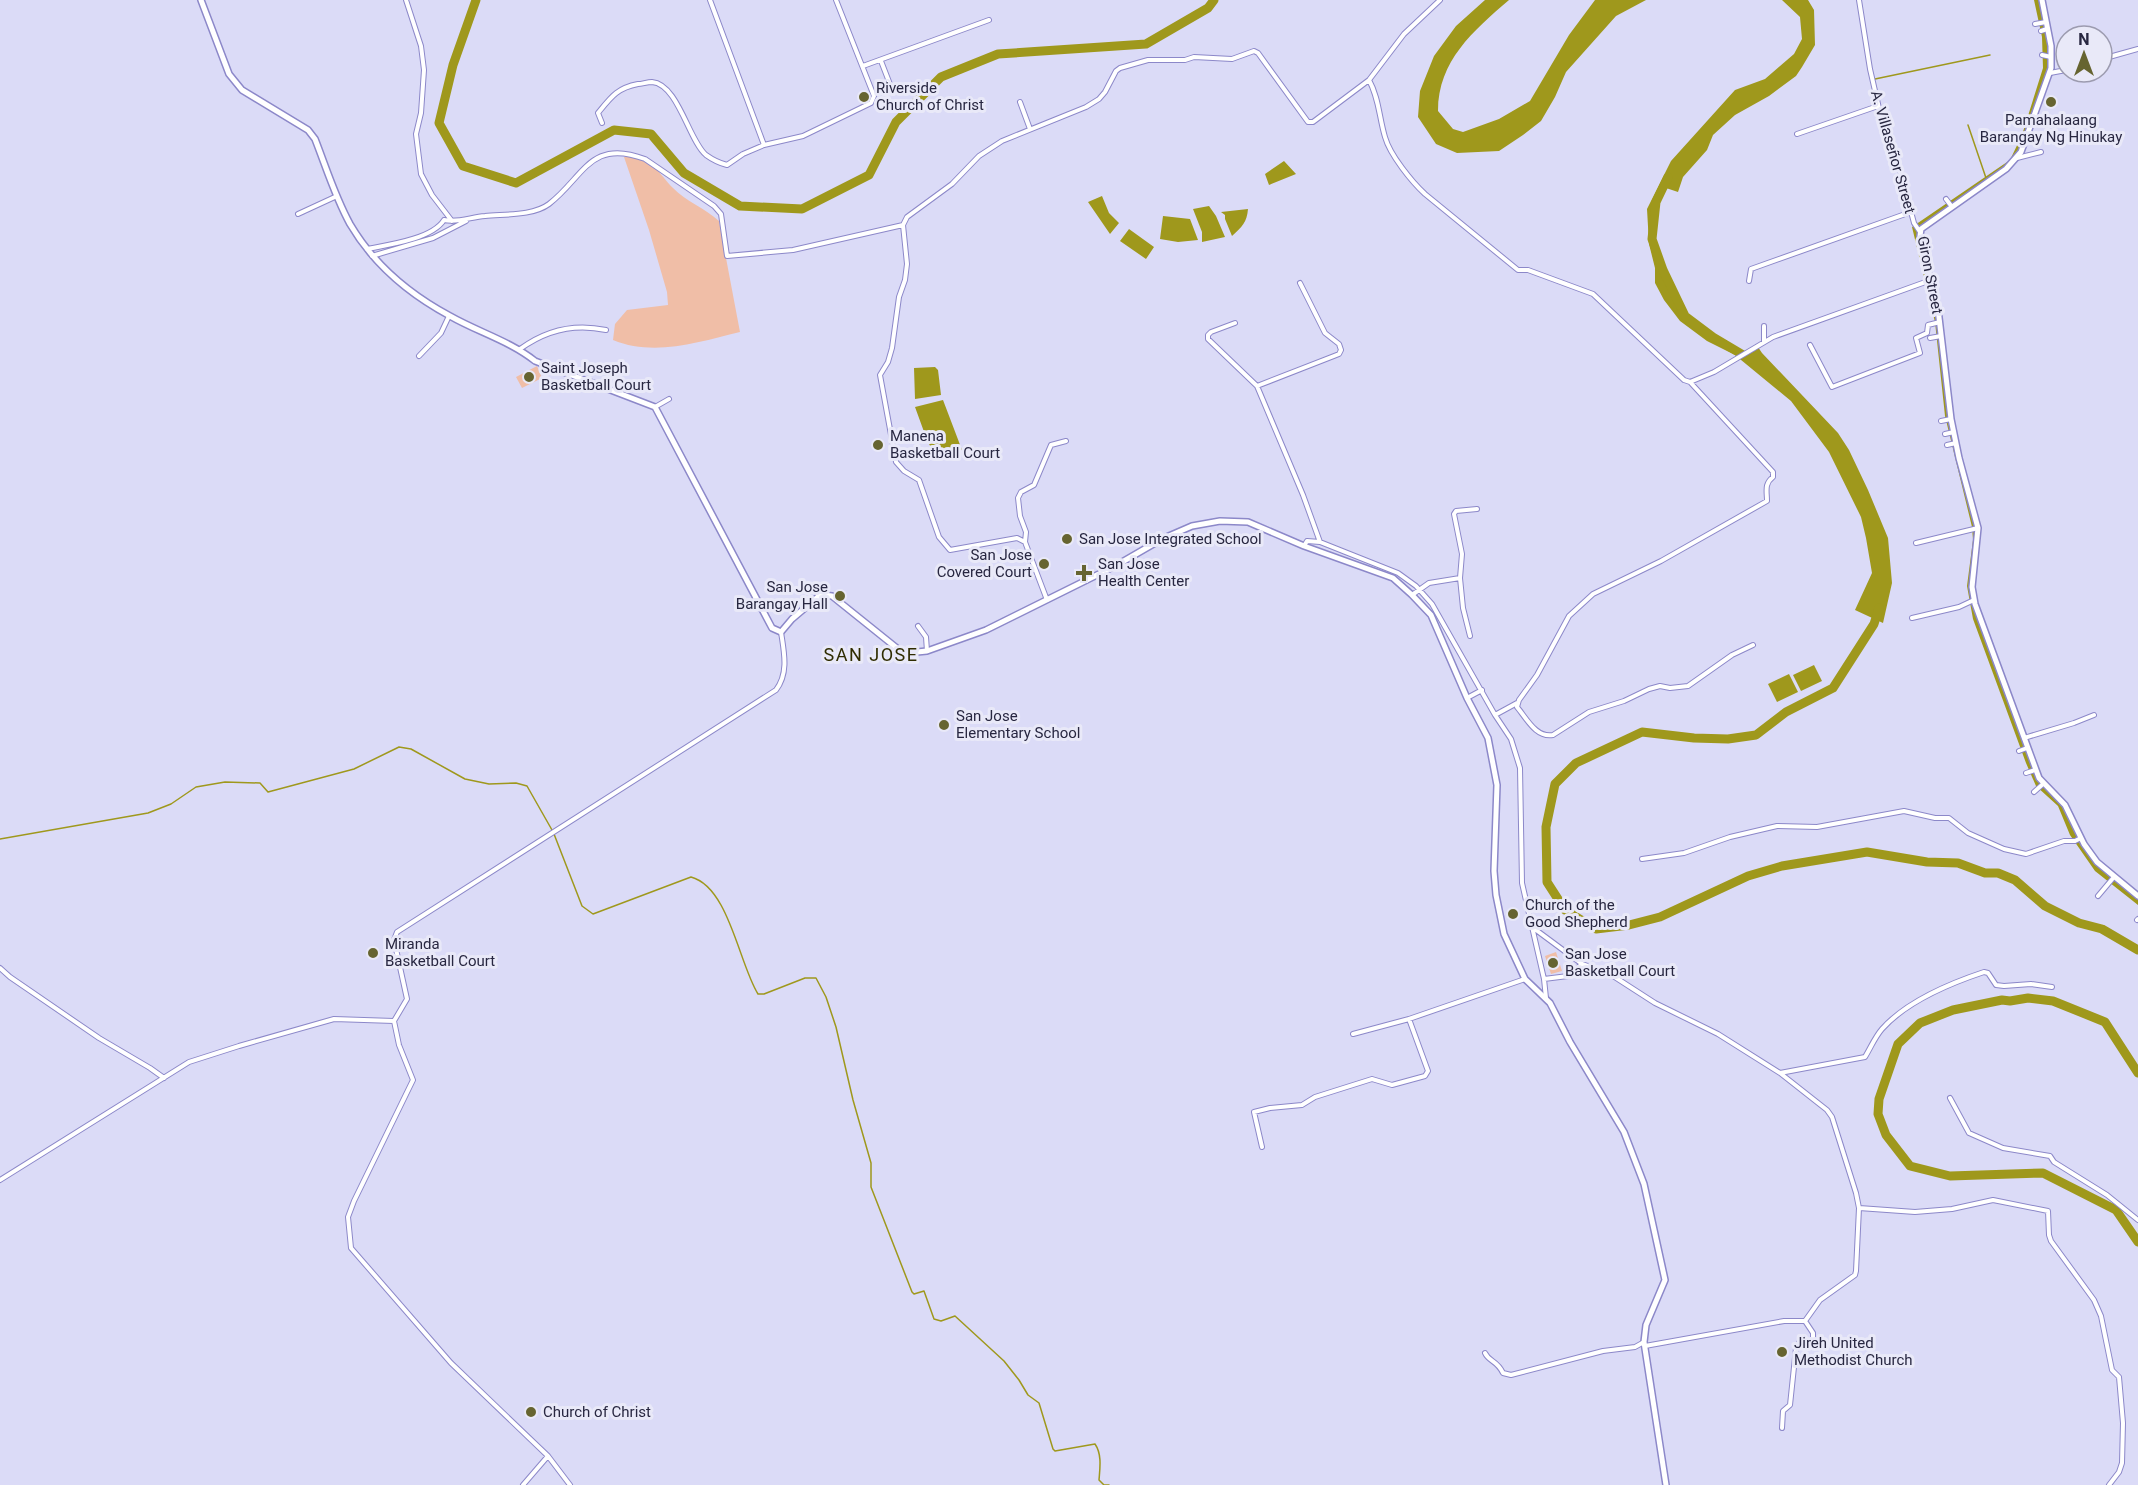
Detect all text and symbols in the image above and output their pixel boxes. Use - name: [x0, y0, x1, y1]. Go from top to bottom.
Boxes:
- north arrow: [2054, 24, 2114, 84]
- text: N: [2078, 30, 2090, 49]
- place label: Riverside Church of Christ: [876, 79, 984, 114]
- street label: A. Villaseñor Street: [1867, 88, 1919, 216]
- marker: Riverside Church of Christ: [857, 90, 871, 104]
- marker: Pamahalaang Barangay Ng Hinukay: [2044, 95, 2058, 109]
- place label: Pamahalaang Barangay Ng Hinukay: [1980, 111, 2122, 146]
- street label: Giron Street: [1914, 235, 1946, 316]
- place label: Saint Joseph Basketball Court: [541, 359, 651, 394]
- marker: Saint Joseph Basketball Court: [522, 370, 536, 384]
- place label: Manena Basketball Court: [890, 427, 1000, 462]
- marker: Manena Basketball Court: [871, 438, 885, 452]
- place label: San Jose Integrated School: [1079, 530, 1262, 548]
- marker: San Jose Integrated School: [1060, 532, 1074, 546]
- place label: San Jose Covered Court: [937, 546, 1032, 581]
- place label: San Jose Health Center: [1098, 555, 1189, 590]
- marker: San Jose Covered Court: [1037, 557, 1051, 571]
- marker: San Jose Health Center: [1075, 564, 1093, 582]
- place label: San Jose Barangay Hall: [736, 578, 828, 613]
- marker: San Jose Barangay Hall: [833, 589, 847, 603]
- district label: SAN JOSE: [824, 644, 918, 665]
- place label: San Jose Elementary School: [956, 707, 1080, 742]
- marker: San Jose Elementary School: [937, 718, 951, 732]
- place label: Church of the Good Shepherd: [1525, 896, 1628, 931]
- marker: Church of the Good Shepherd: [1506, 907, 1520, 921]
- place label: Miranda Basketball Court: [385, 935, 495, 970]
- place label: San Jose Basketball Court: [1565, 945, 1675, 980]
- marker: Miranda Basketball Court: [366, 946, 380, 960]
- marker: San Jose Basketball Court: [1546, 956, 1560, 970]
- place label: Jireh United Methodist Church: [1794, 1334, 1913, 1369]
- marker: Jireh United Methodist Church: [1775, 1345, 1789, 1359]
- place label: Church of Christ: [543, 1403, 651, 1421]
- marker: Church of Christ: [524, 1405, 538, 1419]

